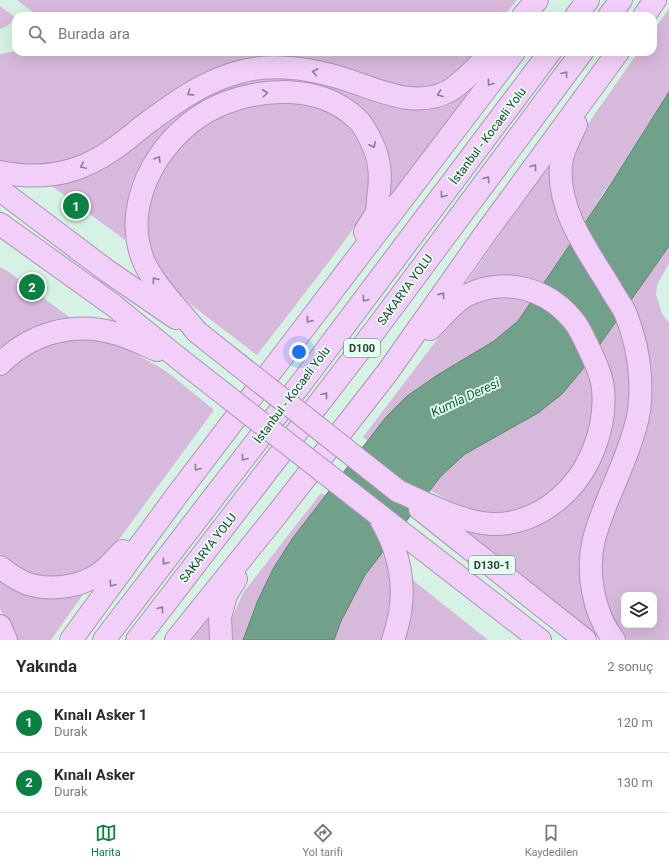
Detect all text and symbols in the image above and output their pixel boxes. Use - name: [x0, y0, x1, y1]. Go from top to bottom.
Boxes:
- search box: [12, 12, 657, 56]
- icon: search: [26, 23, 48, 45]
- text: Burada ara: [58, 25, 130, 43]
- one-way arrow: [311, 68, 318, 76]
- one-way arrow: [560, 72, 567, 79]
- one-way arrow: [488, 79, 495, 86]
- street label: İstanbul - Kocaeli Yolu: [446, 84, 529, 187]
- one-way arrow: [187, 88, 194, 96]
- one-way arrow: [262, 89, 268, 98]
- one-way arrow: [436, 89, 443, 97]
- one-way arrow: [368, 141, 376, 148]
- one-way arrow: [153, 156, 160, 163]
- one-way arrow: [79, 161, 87, 169]
- one-way arrow: [529, 164, 536, 171]
- one-way arrow: [482, 176, 489, 183]
- pin: 1: [63, 191, 89, 221]
- one-way arrow: [441, 191, 448, 198]
- street label: SAKARYA YOLU: [375, 252, 435, 328]
- pin: 2: [19, 272, 45, 302]
- one-way arrow: [153, 278, 160, 285]
- one-way arrow: [437, 292, 445, 299]
- one-way arrow: [363, 295, 370, 302]
- one-way arrow: [307, 316, 314, 323]
- road number: D100: [344, 339, 380, 357]
- your location: [289, 342, 309, 362]
- street label: İstanbul - Kocaeli Yolu: [250, 343, 333, 446]
- water label: Kumla Deresi: [428, 375, 503, 420]
- one-way arrow: [321, 392, 328, 399]
- one-way arrow: [242, 454, 249, 461]
- one-way arrow: [195, 464, 202, 471]
- street label: SAKARYA YOLU: [177, 511, 239, 585]
- road number: D130-1: [469, 556, 515, 574]
- one-way arrow: [162, 557, 169, 564]
- one-way arrow: [110, 580, 117, 587]
- map controls: [621, 592, 657, 628]
- button: layers: [621, 592, 657, 628]
- one-way arrow: [156, 607, 163, 614]
- text: Yakında: [16, 656, 77, 676]
- text: 2 sonuç: [607, 659, 653, 674]
- text: Kınalı Asker 1: [54, 706, 147, 724]
- text: 1: [25, 715, 33, 730]
- text: 120 m: [616, 715, 653, 730]
- text: Durak: [54, 724, 88, 739]
- text: Kınalı Asker: [54, 766, 135, 784]
- text: 2: [25, 775, 33, 790]
- text: 130 m: [616, 775, 653, 790]
- text: Durak: [54, 784, 88, 799]
- tab: Harita: [91, 822, 121, 859]
- tab: Yol tarifi: [302, 822, 343, 859]
- tab: Kaydedilen: [525, 822, 578, 859]

